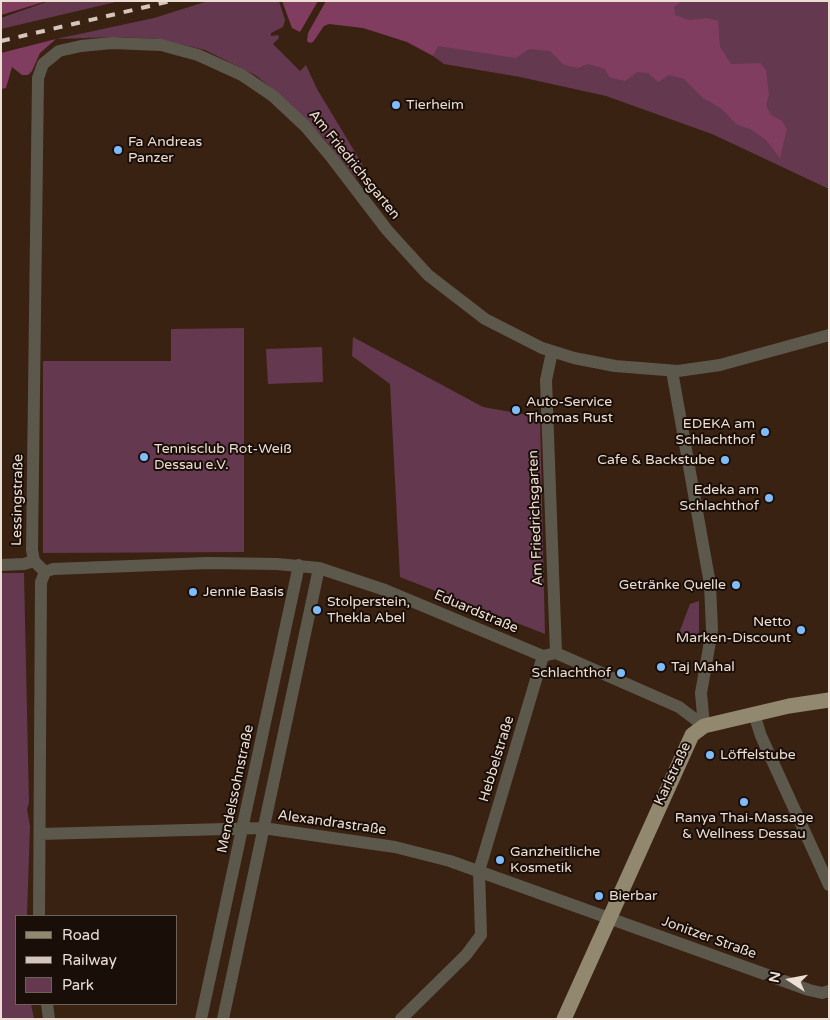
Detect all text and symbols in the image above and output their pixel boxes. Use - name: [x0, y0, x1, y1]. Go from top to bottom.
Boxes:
- place label: Tierheim: [406, 97, 464, 113]
- marker: Tierheim: [390, 99, 402, 111]
- street label: Am Friedrichsgarten: [305, 107, 403, 223]
- place label: Fa Andreas Panzer: [128, 134, 202, 166]
- marker: Fa Andreas Panzer: [112, 144, 124, 156]
- place label: Auto-Service Thomas Rust: [526, 394, 613, 427]
- marker: Auto-Service Thomas Rust: [510, 404, 522, 416]
- place label: EDEKA am Schlachthof: [676, 416, 755, 448]
- marker: EDEKA am Schlachthof: [759, 426, 771, 438]
- place label: Tennisclub Rot-Weiß Dessau e.V.: [154, 441, 292, 474]
- street label: Am Friedrichsgarten: [525, 450, 547, 586]
- marker: Tennisclub Rot-Weiß Dessau e.V.: [138, 451, 150, 463]
- place label: Cafe & Backstube: [597, 452, 715, 468]
- street label: Lessingstraße: [9, 454, 27, 546]
- marker: Cafe & Backstube: [719, 454, 731, 466]
- place label: Edeka am Schlachthof: [680, 482, 759, 514]
- marker: Edeka am Schlachthof: [763, 492, 775, 504]
- place label: Getränke Quelle: [619, 577, 726, 593]
- marker: Getränke Quelle: [730, 579, 742, 591]
- place label: Jennie Basis: [203, 584, 284, 600]
- marker: Jennie Basis: [187, 586, 199, 598]
- street label: Eduardstraße: [431, 587, 521, 637]
- place label: Stolperstein, Thekla Abel: [327, 594, 410, 626]
- marker: Stolperstein, Thekla Abel: [311, 604, 323, 616]
- place label: Netto Marken-Discount: [676, 614, 791, 646]
- marker: Netto Marken-Discount: [795, 624, 807, 636]
- place label: Taj Mahal: [671, 659, 735, 675]
- marker: Taj Mahal: [655, 661, 667, 673]
- place label: Schlachthof: [532, 665, 611, 681]
- marker: Schlachthof: [615, 667, 627, 679]
- street label: Hebbelstraße: [476, 714, 518, 804]
- street label: Mendelssohnstraße: [214, 723, 258, 855]
- street label: Karlstraße: [651, 740, 695, 808]
- place label: Löffelstube: [720, 747, 796, 763]
- marker: Löffelstube: [704, 749, 716, 761]
- marker: Ranya Thai-Massage & Wellness Dessau: [738, 796, 750, 808]
- street label: Alexandrastraße: [277, 807, 387, 839]
- place label: Ranya Thai-Massage & Wellness Dessau: [675, 810, 813, 842]
- place label: Ganzheitliche Kosmetik: [510, 844, 600, 876]
- marker: Ganzheitliche Kosmetik: [494, 854, 506, 866]
- place label: Bierbar: [609, 888, 657, 904]
- marker: Bierbar: [593, 890, 605, 902]
- street label: Jonitzer Straße: [659, 913, 759, 963]
- legend: [15, 915, 178, 1005]
- text: Road: [62, 926, 100, 944]
- text: Railway: [62, 951, 117, 969]
- north arrow: [765, 955, 815, 1005]
- text: N: [765, 970, 784, 984]
- text: Park: [62, 976, 94, 994]

